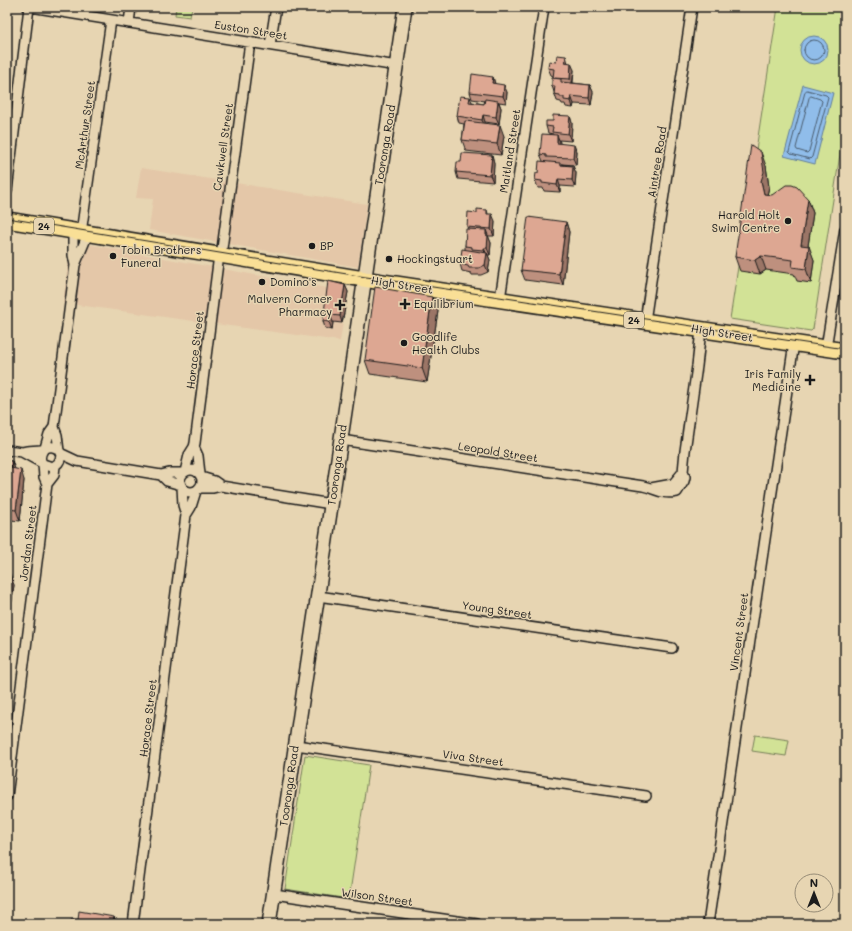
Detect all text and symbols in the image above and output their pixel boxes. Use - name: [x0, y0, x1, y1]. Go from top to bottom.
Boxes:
- street label: Euston Street: [214, 16, 289, 43]
- street label: McArthur Street: [71, 79, 98, 170]
- street label: Cawkwell Street: [209, 102, 236, 192]
- street label: Tooronga Road: [371, 103, 398, 186]
- street label: Maitland Street: [495, 108, 524, 194]
- street label: Aintree Road: [643, 125, 670, 199]
- place label: Harold Holt Swim Centre: [712, 207, 780, 235]
- marker: Harold Holt Swim Centre: [783, 216, 793, 226]
- road number: 24: [34, 218, 54, 234]
- place label: BP: [320, 238, 334, 253]
- marker: BP: [307, 241, 317, 251]
- place label: Tobin Brothers Funeral: [121, 242, 201, 270]
- marker: Tobin Brothers Funeral: [108, 251, 118, 261]
- place label: Hockingstuart: [397, 251, 473, 266]
- marker: Hockingstuart: [384, 254, 394, 264]
- street label: High Street: [370, 272, 434, 297]
- place label: Domino's: [270, 274, 317, 289]
- marker: Domino's: [257, 277, 267, 287]
- place label: Malvern Corner Pharmacy: [248, 291, 332, 319]
- place label: Equilibrium: [414, 296, 474, 311]
- marker: Equilibrium: [399, 298, 411, 310]
- marker: Malvern Corner Pharmacy: [335, 300, 345, 310]
- street label: Horace Street: [182, 310, 207, 390]
- road number: 24: [624, 312, 644, 328]
- street label: High Street: [690, 320, 754, 345]
- place label: Goodlife Health Clubs: [412, 329, 480, 357]
- marker: Goodlife Health Clubs: [399, 338, 409, 348]
- place label: Iris Family Medicine: [745, 366, 801, 394]
- marker: Iris Family Medicine: [804, 374, 816, 386]
- street label: Tooronga Road: [323, 424, 350, 506]
- street label: Leopold Street: [457, 438, 539, 465]
- street label: Jordan Street: [15, 504, 40, 582]
- street label: Vincent Street: [726, 591, 751, 672]
- street label: Young Street: [461, 597, 533, 622]
- street label: Horace Street: [135, 678, 160, 758]
- street label: Tooronga Road: [275, 745, 302, 827]
- street label: Viva Street: [441, 746, 505, 769]
- north arrow: [794, 873, 834, 913]
- text: N: [810, 875, 818, 890]
- street label: Wilson Street: [340, 884, 414, 909]

